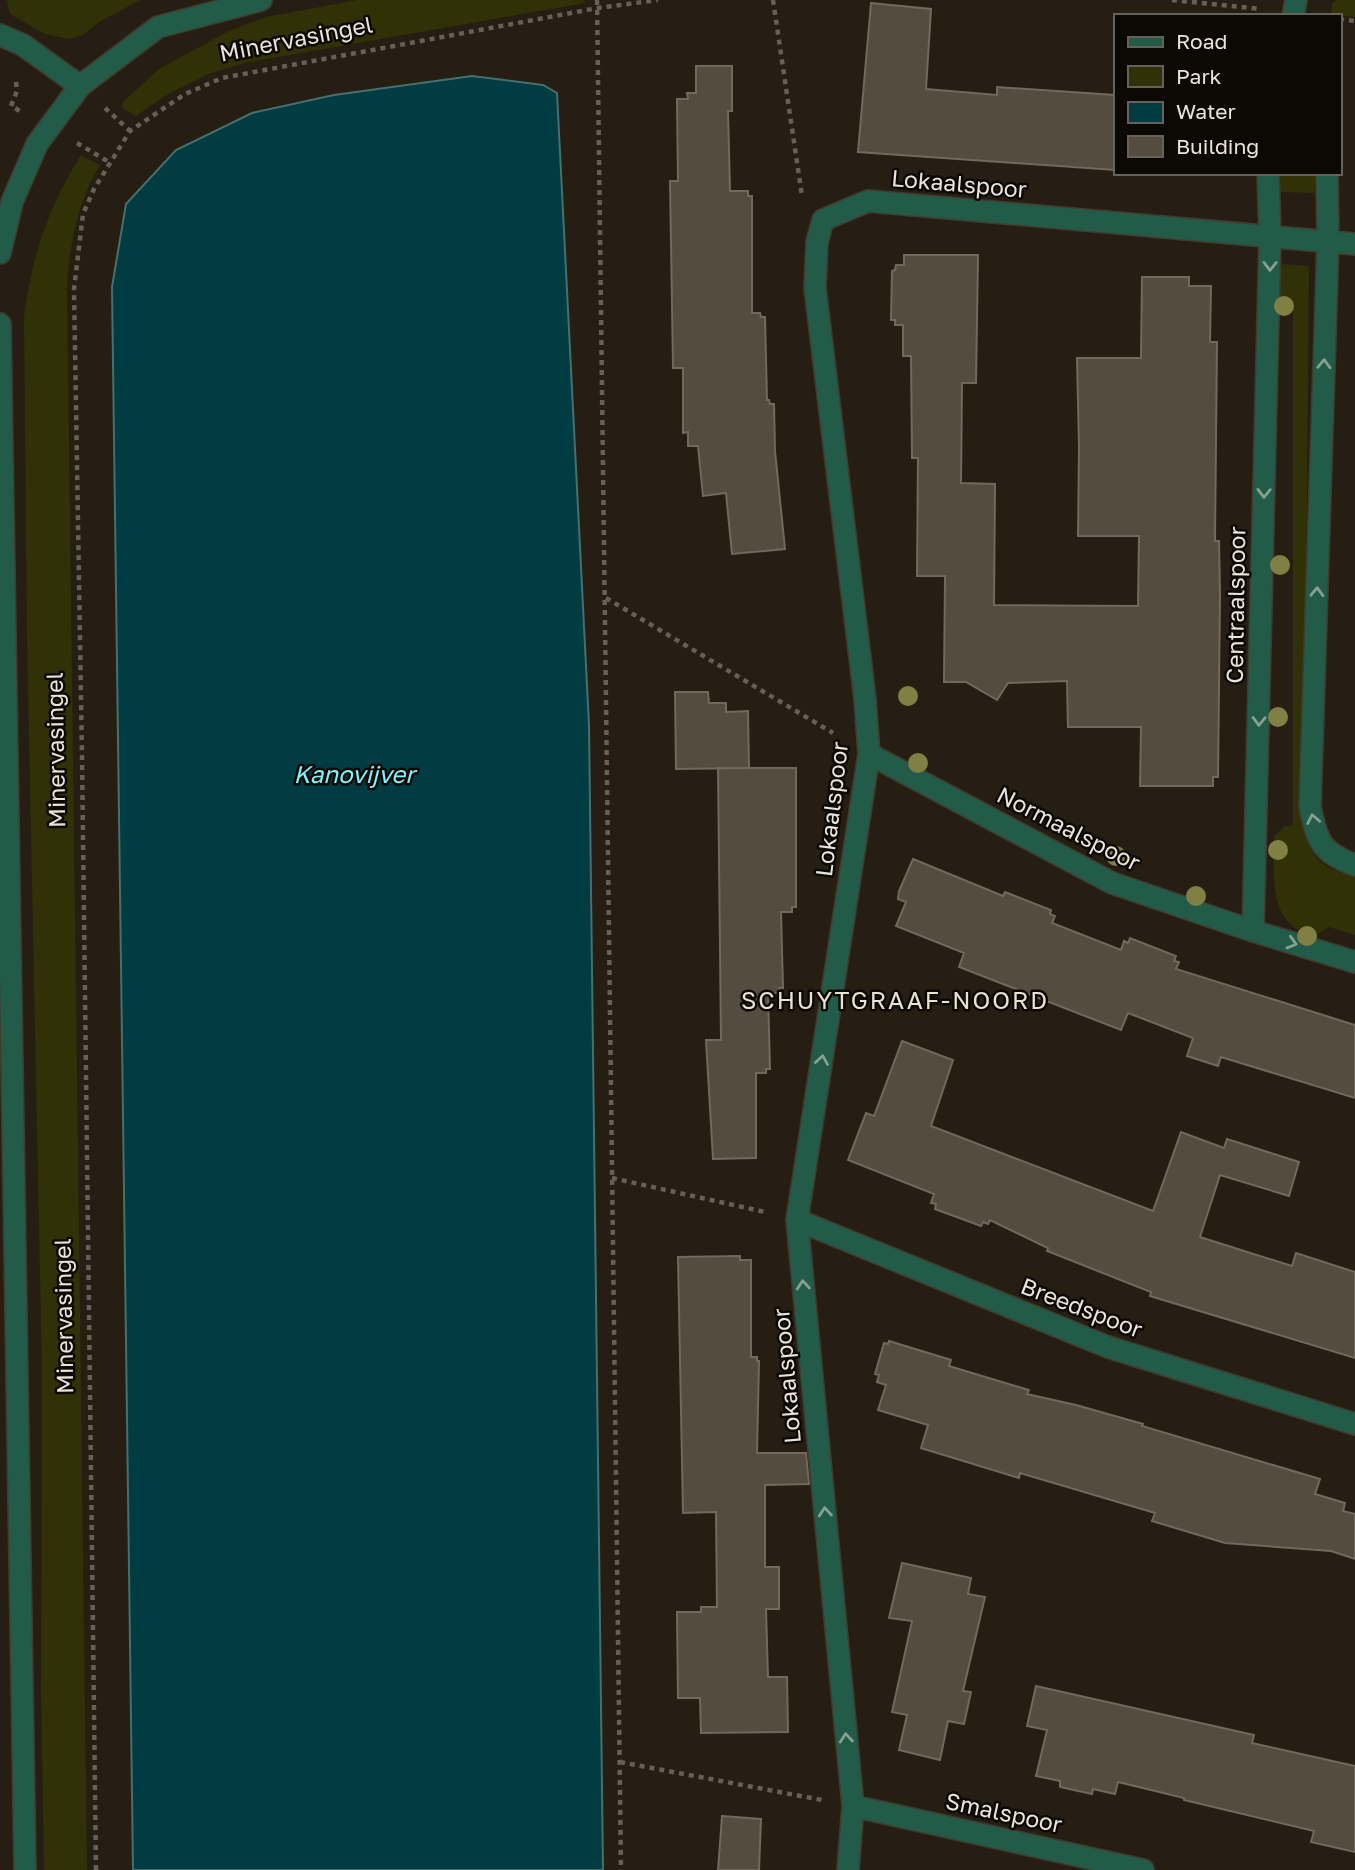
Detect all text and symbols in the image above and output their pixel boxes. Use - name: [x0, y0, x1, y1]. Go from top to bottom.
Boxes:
- street label: Minervasingel: [217, 9, 375, 67]
- legend: [1114, 14, 1341, 175]
- text: Road: [1176, 28, 1227, 54]
- text: Park: [1176, 63, 1222, 89]
- text: Water: [1176, 98, 1236, 124]
- text: Building: [1176, 133, 1259, 159]
- street label: Lokaalspoor: [890, 163, 1028, 203]
- one-way arrow: [1262, 261, 1277, 272]
- one-way arrow: [1316, 359, 1331, 370]
- one-way arrow: [1257, 488, 1272, 499]
- street label: Centraalspoor: [1220, 526, 1250, 684]
- one-way arrow: [1309, 586, 1324, 597]
- street label: Minervasingel: [40, 672, 70, 828]
- one-way arrow: [1251, 716, 1267, 727]
- street label: Lokaalspoor: [809, 740, 853, 878]
- water label: Kanovijver: [293, 759, 418, 789]
- street label: Normaalspoor: [993, 780, 1145, 876]
- one-way arrow: [1306, 813, 1321, 825]
- one-way arrow: [1286, 935, 1298, 949]
- district label: SCHUYTGRAAF-NOORD: [741, 985, 1049, 1014]
- one-way arrow: [814, 1054, 829, 1066]
- street label: Minervasingel: [48, 1238, 78, 1394]
- street label: Breedspoor: [1017, 1271, 1147, 1343]
- one-way arrow: [796, 1279, 811, 1290]
- street label: Lokaalspoor: [766, 1307, 806, 1445]
- one-way arrow: [818, 1506, 833, 1517]
- one-way arrow: [839, 1732, 854, 1743]
- street label: Smalspoor: [943, 1786, 1065, 1838]

